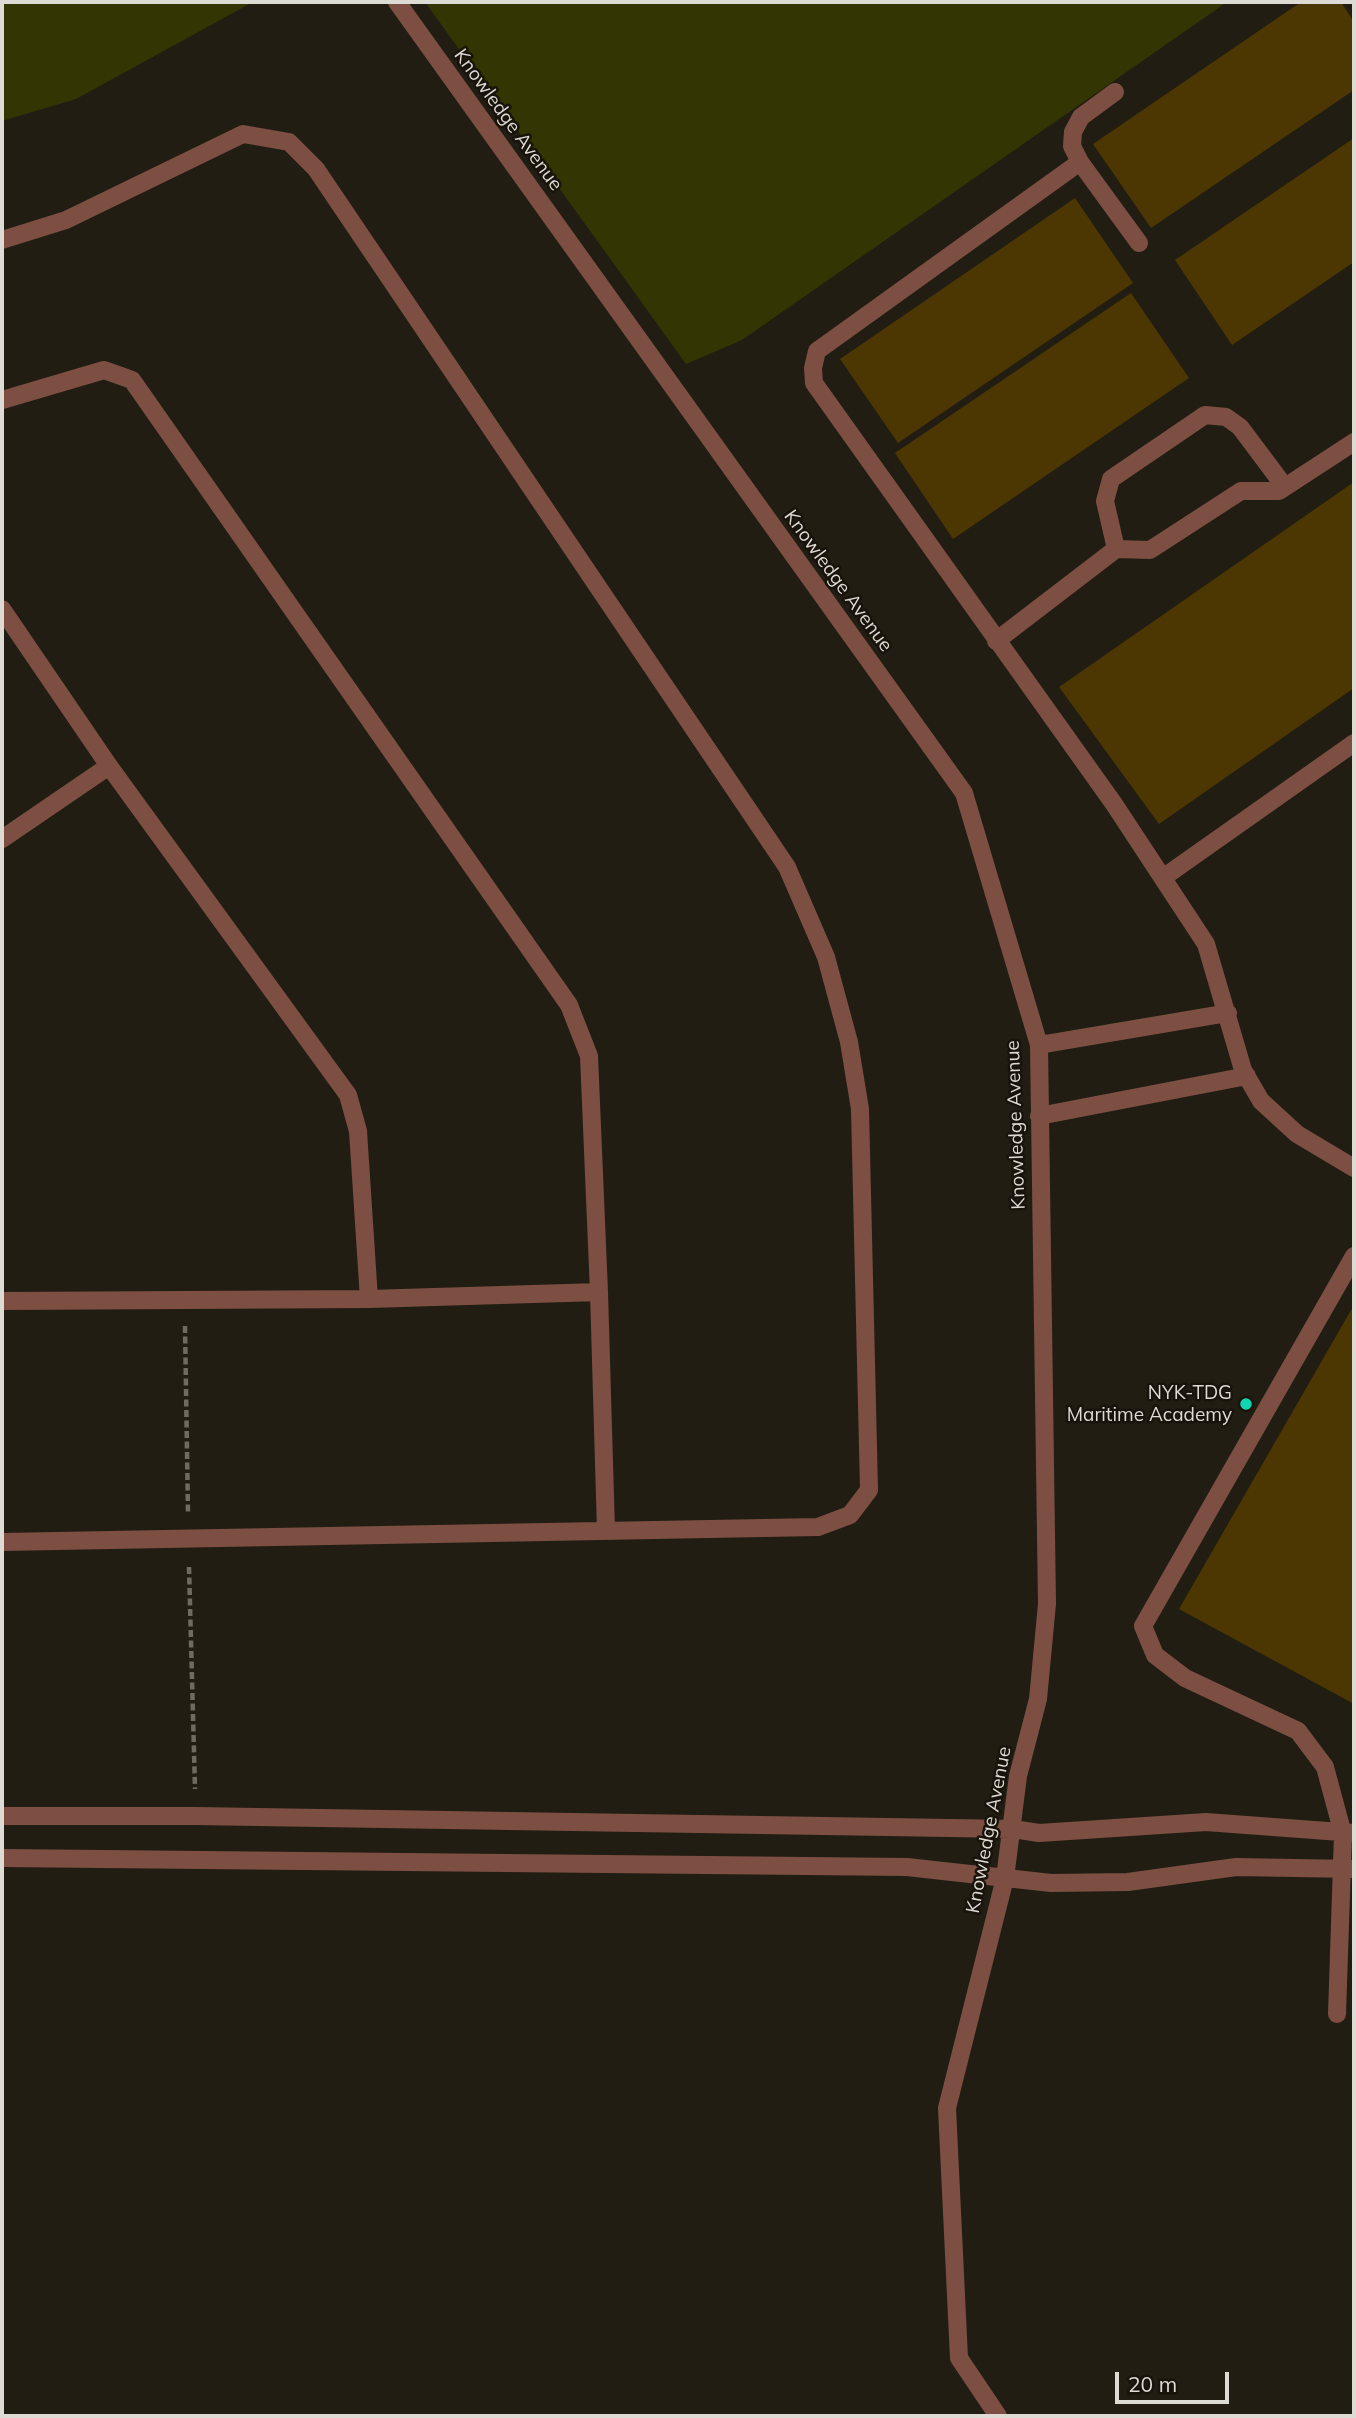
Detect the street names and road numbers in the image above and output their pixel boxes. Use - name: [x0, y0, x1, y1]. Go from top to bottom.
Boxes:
- street label: Knowledge Avenue: [449, 45, 567, 195]
- street label: Knowledge Avenue: [779, 506, 897, 656]
- street label: Knowledge Avenue: [1002, 1040, 1030, 1210]
- street label: Knowledge Avenue: [962, 1745, 1016, 1915]

